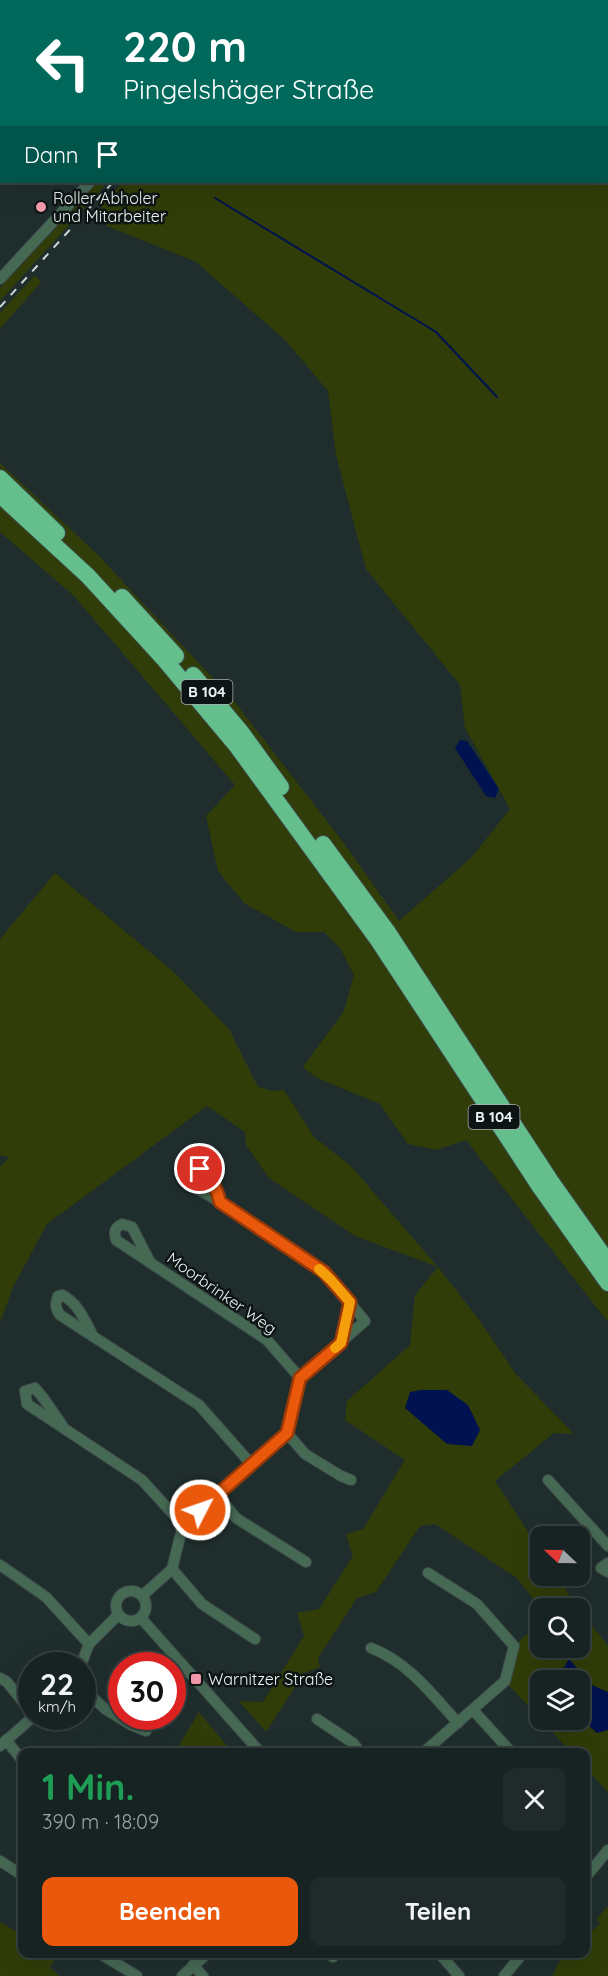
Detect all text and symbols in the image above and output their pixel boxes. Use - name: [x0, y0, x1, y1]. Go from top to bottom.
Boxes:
- text: 220 m: [123, 20, 247, 73]
- icon: left: [24, 24, 102, 102]
- text: Pingelshäger Straße: [123, 72, 374, 106]
- icon: arrive: [91, 138, 124, 171]
- text: Dann: [24, 141, 79, 169]
- place label: Roller Abholer und Mitarbeiter: [53, 188, 166, 226]
- marker: Roller Abholer und Mitarbeiter: [34, 200, 48, 214]
- road number: B 104: [182, 680, 232, 704]
- road number: B 104: [468, 1105, 520, 1129]
- pin: [174, 1143, 225, 1194]
- icon: arrive: [183, 1152, 216, 1185]
- street label: Moorbrinker Weg: [163, 1248, 281, 1338]
- position arrow: [168, 1478, 232, 1542]
- north arrow: [530, 1526, 590, 1586]
- map controls: [530, 1526, 590, 1730]
- button: search: [530, 1598, 590, 1658]
- speed limit sign: 30: [108, 1652, 186, 1730]
- text: 22: [40, 1665, 74, 1703]
- place label: Warnitzer Straße: [208, 1669, 333, 1689]
- button: layers: [530, 1670, 590, 1730]
- marker: Warnitzer Straße: [189, 1672, 203, 1686]
- text: km/h: [38, 1697, 76, 1716]
- text: 1 Min.: [42, 1764, 134, 1809]
- button: close: [503, 1768, 566, 1831]
- text: 390 m · 18:09: [42, 1809, 159, 1834]
- button: Beenden: [42, 1877, 298, 1946]
- button: Teilen: [310, 1877, 566, 1946]

